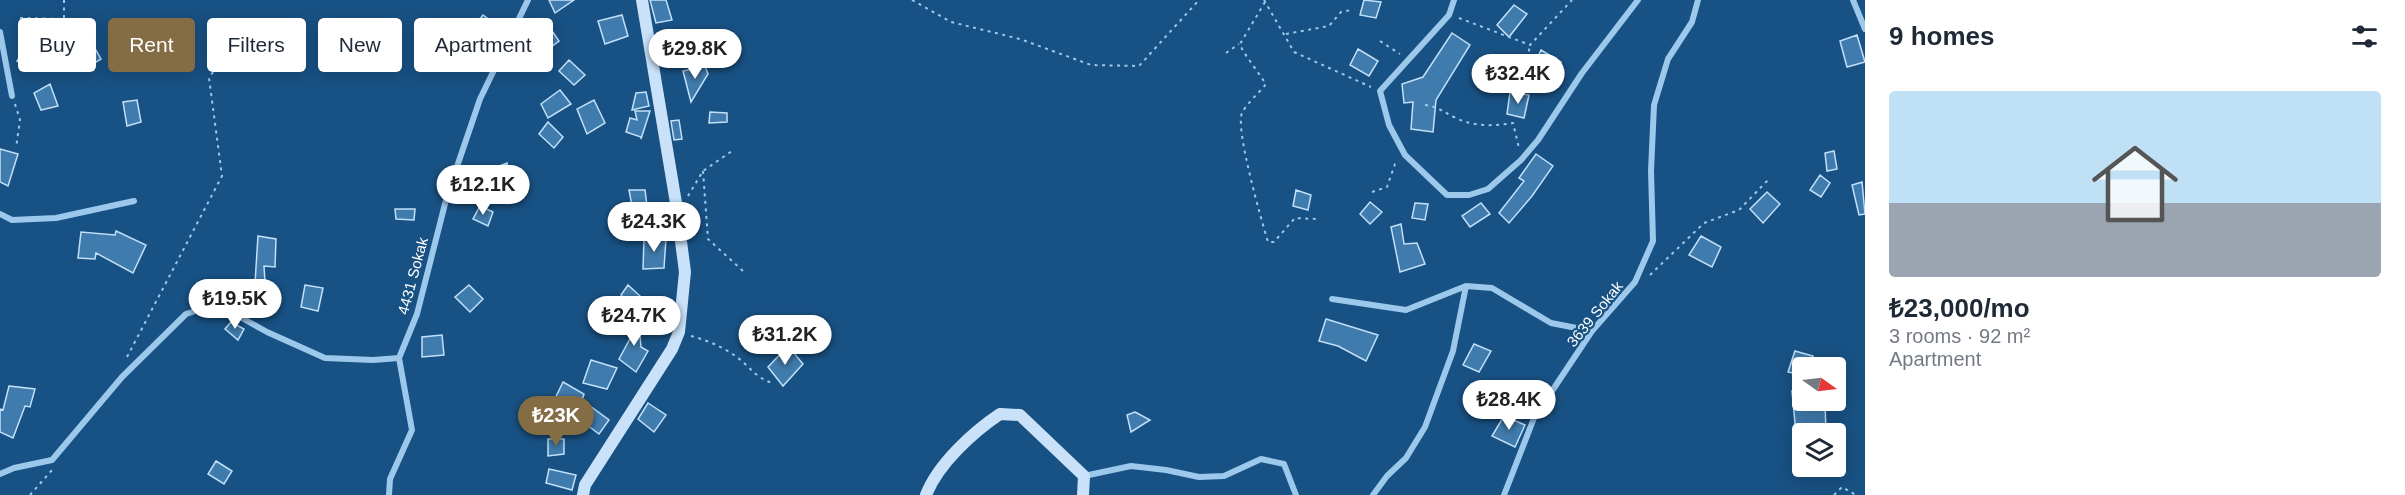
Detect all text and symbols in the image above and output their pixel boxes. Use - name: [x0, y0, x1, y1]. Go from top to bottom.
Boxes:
- chip: Buy: [18, 18, 96, 72]
- chip: Rent: [108, 18, 195, 72]
- chip: Filters: [207, 18, 306, 72]
- chip: New: [318, 18, 402, 72]
- chip: Apartment: [414, 18, 553, 72]
- icon: filters: [2348, 20, 2381, 53]
- text: 9 homes: [1889, 21, 1995, 51]
- pin: ₺29.8K: [646, 29, 744, 80]
- text: ₺29.8K: [663, 37, 727, 59]
- pin: ₺32.4K: [1469, 54, 1567, 105]
- text: ₺32.4K: [1486, 62, 1550, 84]
- icon: home: [2081, 130, 2189, 238]
- pin: ₺12.1K: [434, 165, 532, 216]
- text: ₺12.1K: [451, 173, 515, 195]
- pin: ₺24.3K: [605, 202, 703, 253]
- text: ₺24.3K: [622, 210, 686, 232]
- street label: 4431 Sokak: [394, 235, 431, 316]
- street label: 3639 Sokak: [1563, 277, 1626, 350]
- pin: ₺19.5K: [186, 279, 284, 330]
- text: ₺19.5K: [203, 287, 267, 309]
- text: ₺23,000/mo: [1889, 293, 2030, 323]
- pin: ₺24.7K: [585, 296, 683, 347]
- text: ₺24.7K: [602, 304, 666, 326]
- pin: ₺31.2K: [736, 315, 834, 366]
- text: ₺31.2K: [753, 323, 817, 345]
- text: 3 rooms · 92 m²: [1889, 325, 2030, 347]
- text: Apartment: [1889, 348, 1981, 370]
- north arrow: [1792, 357, 1846, 411]
- map controls: [1792, 357, 1846, 477]
- pin: ₺28.4K: [1460, 380, 1558, 431]
- text: ₺28.4K: [1477, 388, 1541, 410]
- pin: ₺23K: [520, 396, 592, 447]
- text: ₺23K: [532, 404, 580, 426]
- button: layers: [1792, 423, 1846, 477]

